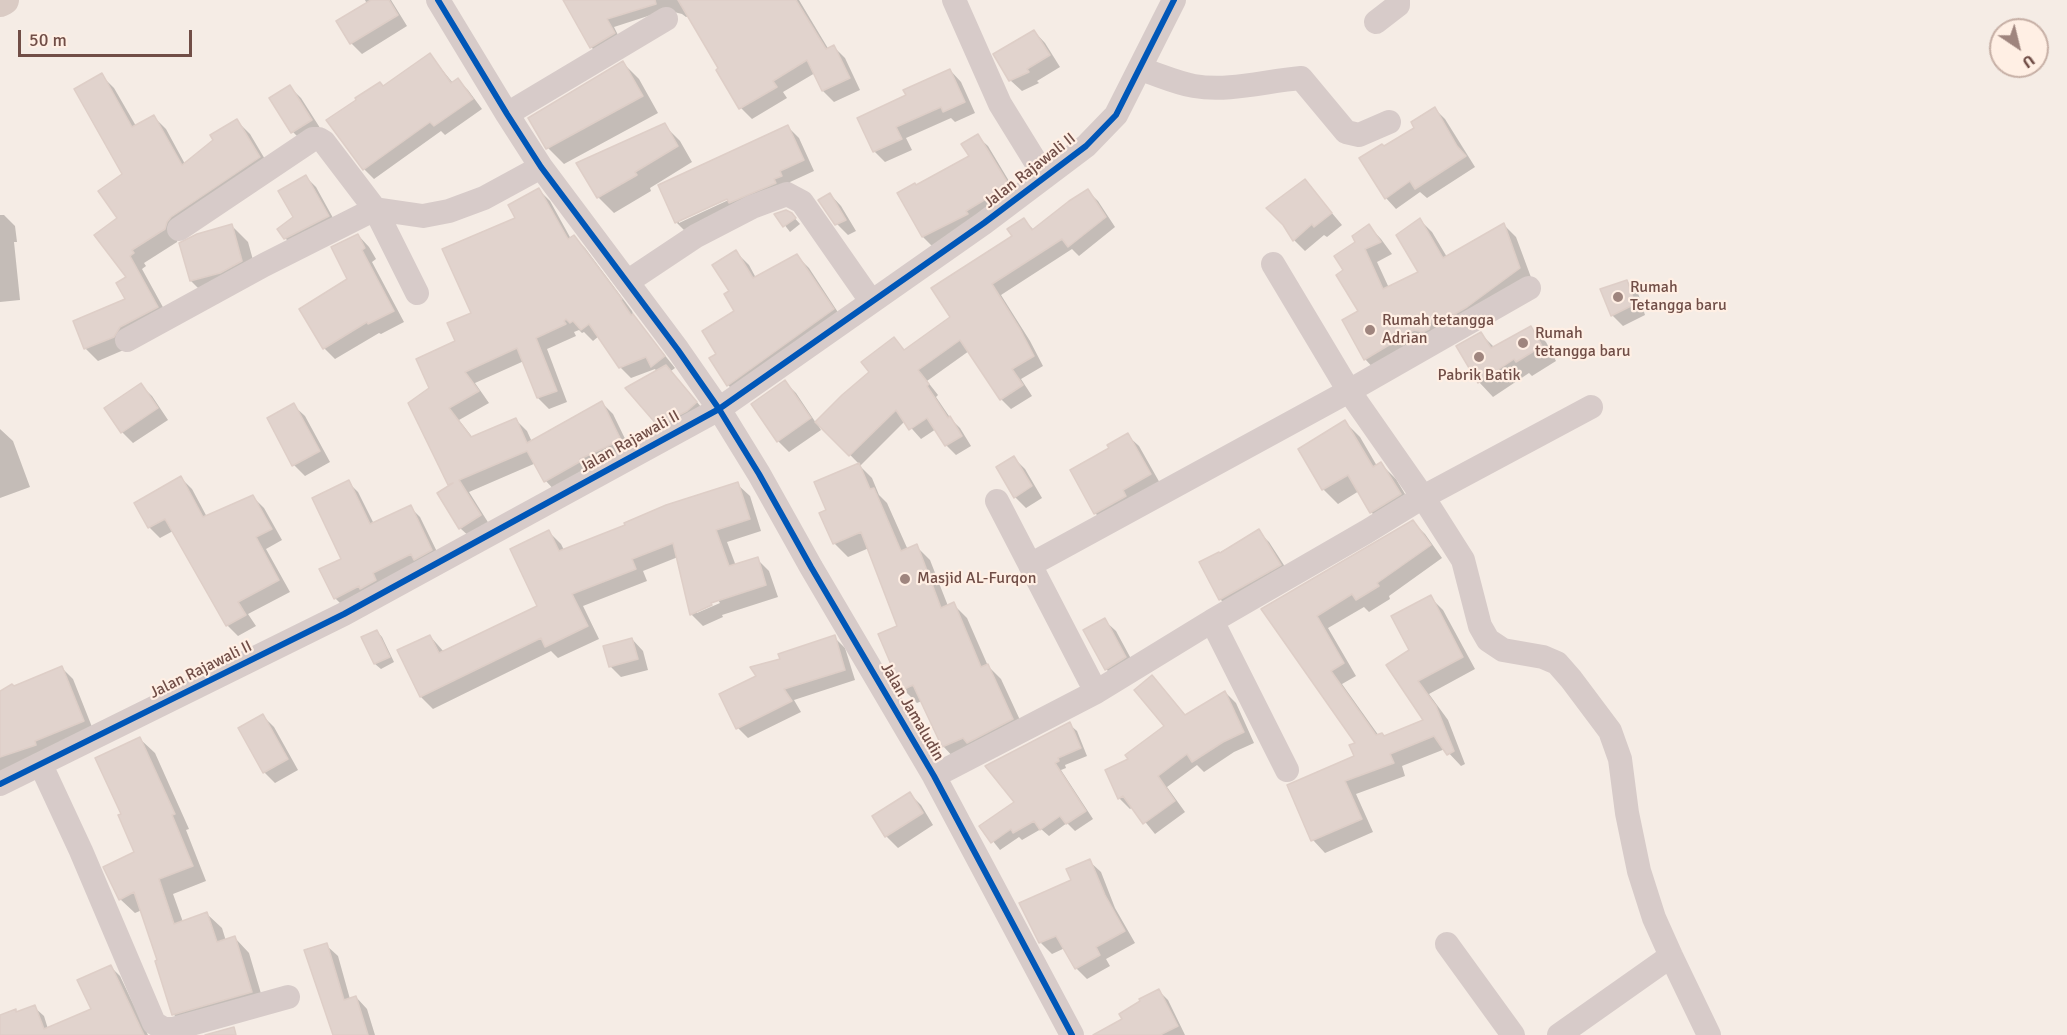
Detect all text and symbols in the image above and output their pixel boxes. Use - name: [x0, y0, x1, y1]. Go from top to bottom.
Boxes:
- scale bar: [21, 18, 195, 56]
- north arrow: [1989, 18, 2049, 78]
- text: 50 m: [29, 29, 67, 51]
- text: U: [2018, 50, 2038, 72]
- street label: Jalan Rajawali II: [980, 129, 1080, 213]
- place label: Rumah Tetangga baru: [1630, 278, 1727, 316]
- marker: Rumah Tetangga baru: [1611, 290, 1625, 304]
- place label: Rumah tetangga Adrian: [1382, 311, 1494, 349]
- marker: Rumah tetangga Adrian: [1363, 323, 1377, 337]
- place label: Rumah tetangga baru: [1535, 324, 1631, 362]
- marker: Rumah tetangga baru: [1516, 336, 1530, 350]
- marker: Pabrik Batik: [1472, 350, 1486, 364]
- place label: Pabrik Batik: [1437, 366, 1521, 386]
- street label: Jalan Rajawali II: [577, 407, 683, 477]
- place label: Masjid AL-Furqon: [917, 569, 1036, 589]
- marker: Masjid AL-Furqon: [898, 572, 912, 586]
- street label: Jalan Rajawali II: [147, 637, 255, 703]
- street label: Jalan Jamaludin: [876, 659, 948, 765]

